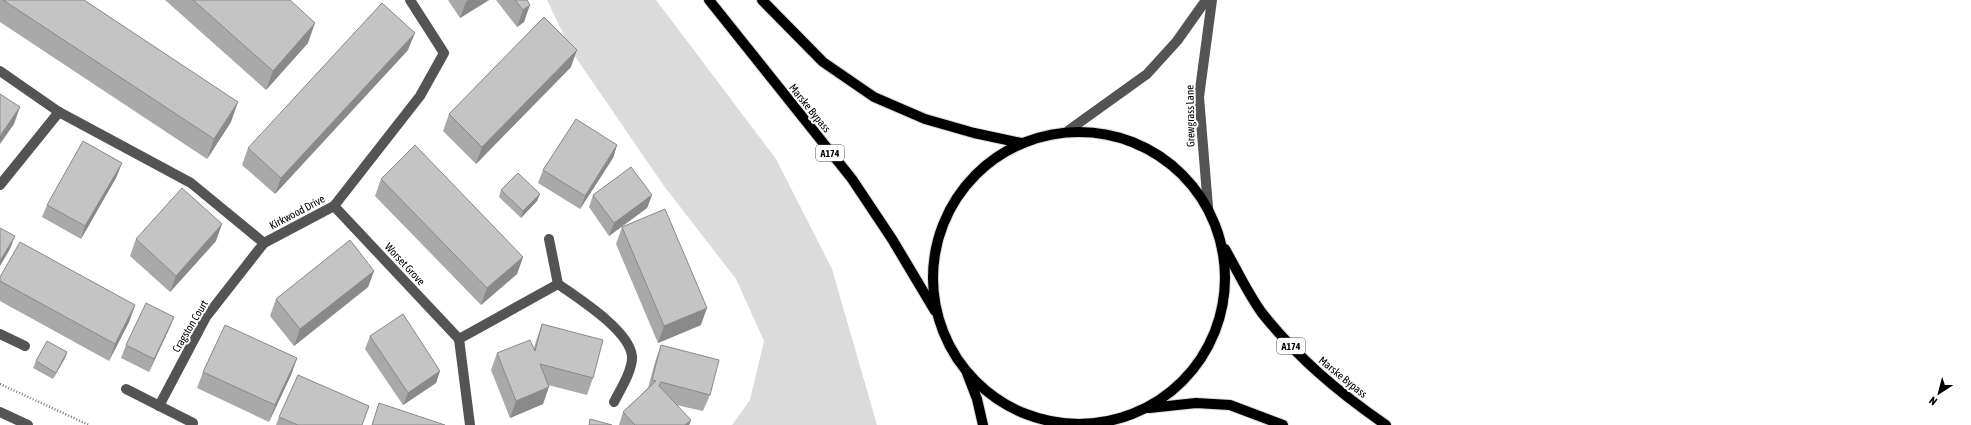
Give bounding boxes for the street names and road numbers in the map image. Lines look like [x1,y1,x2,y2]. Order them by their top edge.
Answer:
street label: Marske Bypass [787,81,833,135]
street label: Grewgrass Lane [1183,85,1197,147]
road number: A174 [816,145,844,161]
street label: Kirkwood Drive [267,192,327,232]
street label: Worset Grove [382,240,428,288]
street label: Cragston Court [170,298,210,354]
road number: A174 [1277,338,1305,354]
street label: Marske Bypass [1316,354,1370,400]

